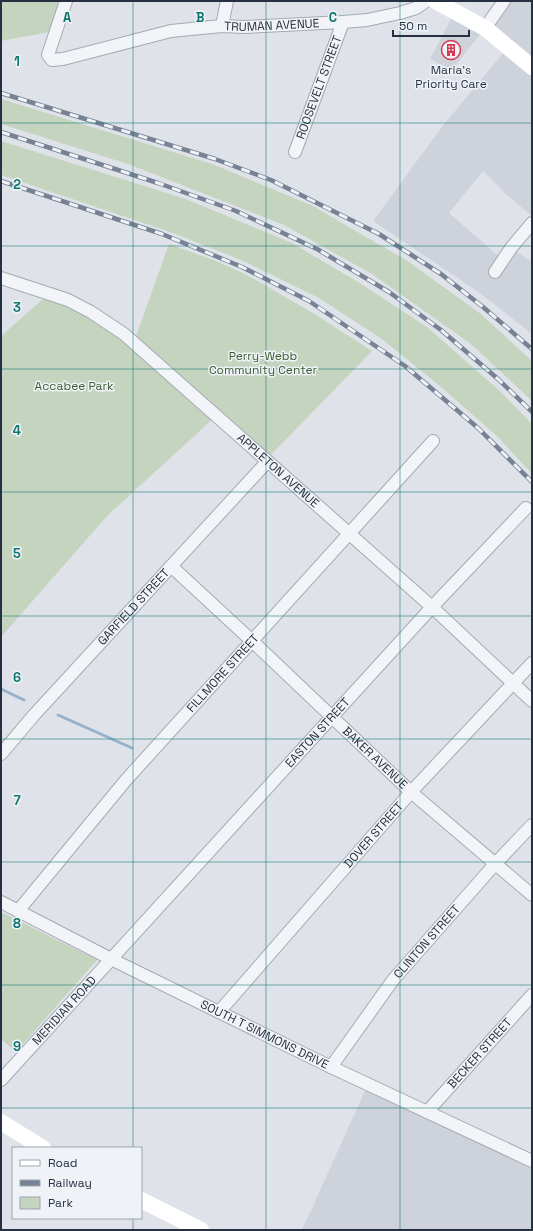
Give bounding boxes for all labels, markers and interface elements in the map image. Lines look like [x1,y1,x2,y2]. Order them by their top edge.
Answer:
text: A [63,9,72,26]
text: B [196,9,205,26]
text: C [329,9,337,26]
scale bar [393,12,469,38]
street label: TRUMAN AVENUE [224,15,320,35]
text: 50 m [399,18,427,34]
street label: ROOSEVELT STREET [292,33,345,141]
building icon: Maria's Priority Care [440,39,462,61]
text: 1 [14,53,20,70]
place label: Maria's Priority Care [415,62,487,92]
text: 2 [13,176,21,193]
text: 3 [13,299,21,316]
park label: Perry-Webb Community Center [209,348,318,378]
park label: Accabee Park [35,378,114,394]
text: 4 [13,422,21,439]
street label: APPLETON AVENUE [234,430,323,511]
text: 5 [13,545,21,562]
street label: GARFIELD STREET [94,565,173,649]
street label: FILLMORE STREET [183,630,263,716]
text: 6 [13,669,21,686]
street label: EASTON STREET [282,694,354,771]
street label: BAKER AVENUE [339,723,411,793]
text: 7 [13,792,21,809]
street label: DOVER STREET [340,798,407,871]
street label: CLINTON STREET [390,901,464,982]
text: 8 [13,915,21,932]
street label: MERIDIAN ROAD [29,972,100,1049]
street label: SOUTH T SIMMONS DRIVE [198,996,332,1073]
street label: BECKER STREET [444,1015,516,1092]
text: 9 [13,1038,21,1055]
legend [12,1147,142,1219]
text: Road [48,1155,77,1171]
text: Railway [48,1175,92,1191]
text: Park [48,1195,73,1211]

